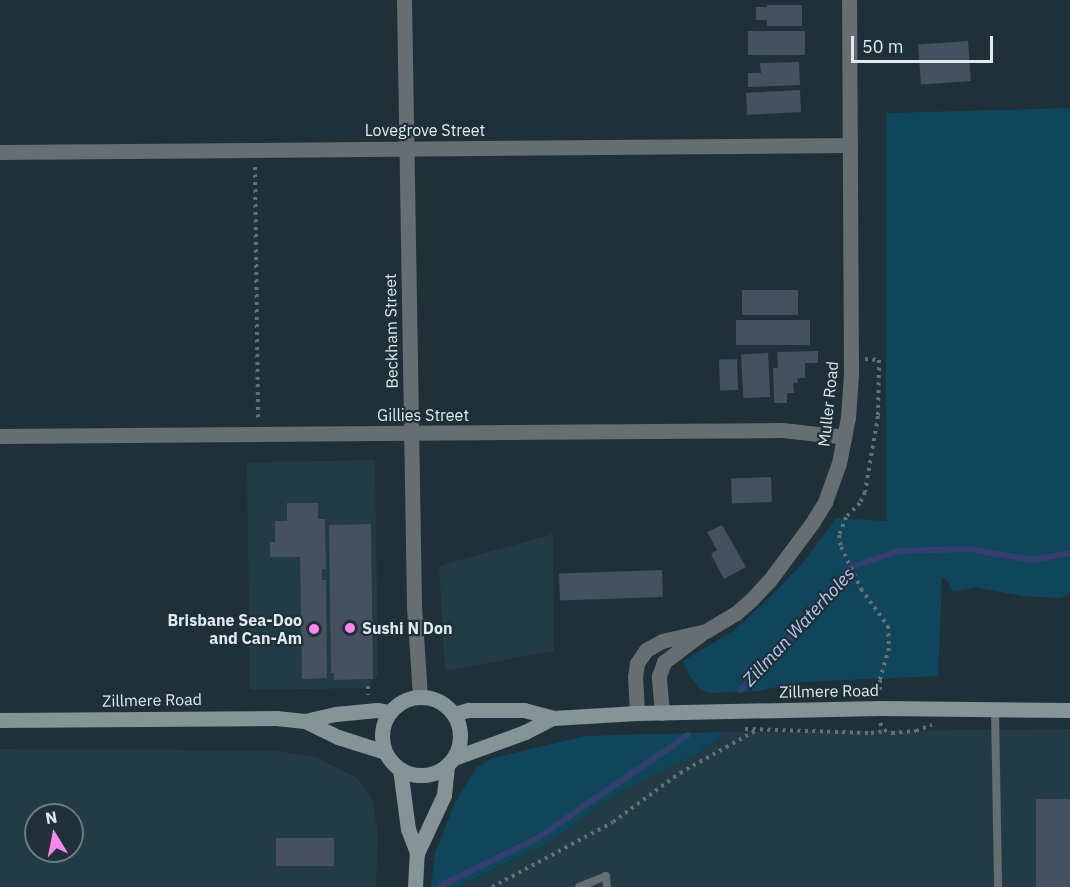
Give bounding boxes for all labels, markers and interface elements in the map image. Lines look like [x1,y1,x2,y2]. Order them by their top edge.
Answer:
scale bar [854,24,996,62]
text: 50 m [862,35,904,58]
street label: Lovegrove Street [365,120,485,140]
street label: Beckham Street [380,273,402,389]
street label: Muller Road [814,360,842,448]
street label: Gillies Street [377,405,469,425]
water label: Zillman Waterholes [739,563,859,691]
place label: Brisbane Sea-Doo and Can-Am [167,610,302,648]
place label: Sushi N Don [362,618,453,638]
marker: Sushi N Don [343,621,357,635]
marker: Brisbane Sea-Doo and Can-Am [307,622,321,636]
street label: Zillmere Road [779,681,879,701]
street label: Zillmere Road [102,690,202,710]
north arrow [24,803,84,863]
text: N [44,806,59,828]

